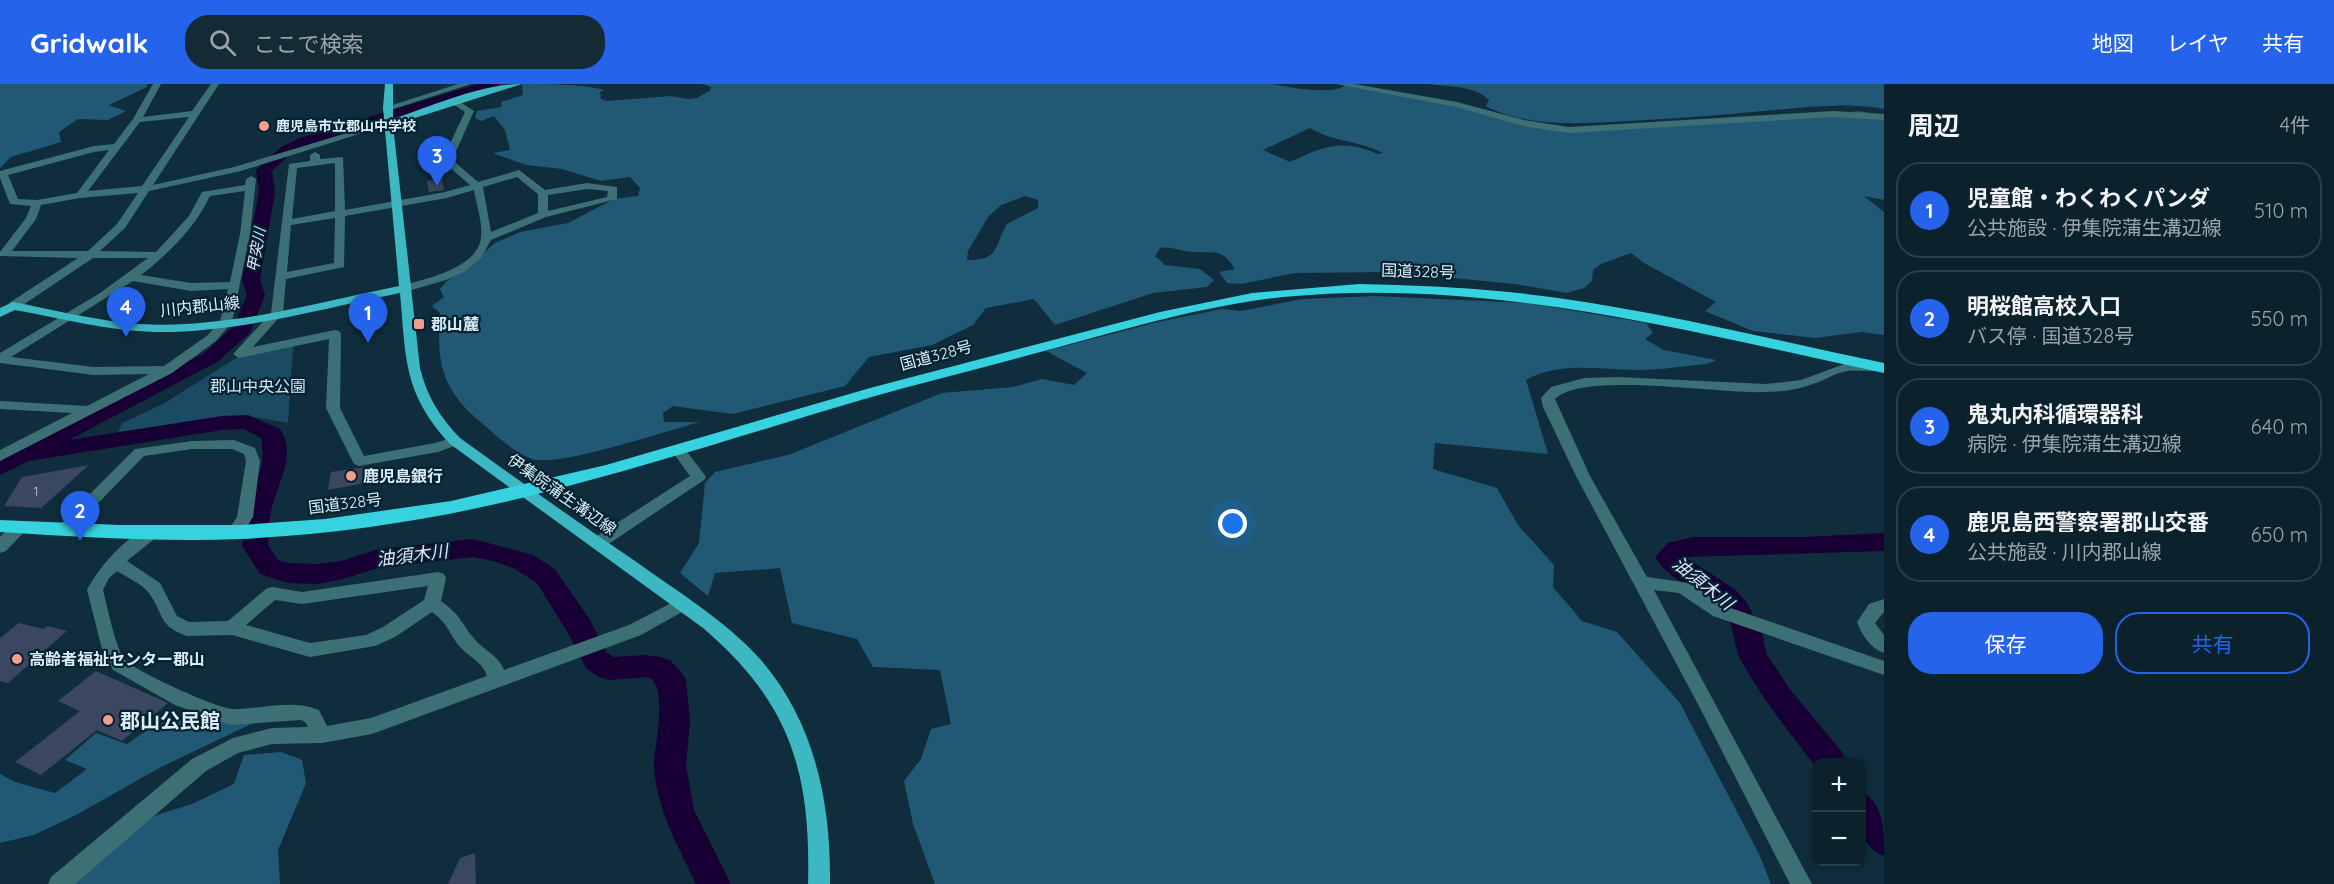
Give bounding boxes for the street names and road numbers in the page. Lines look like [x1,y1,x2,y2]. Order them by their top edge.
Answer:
street label: 国道328号 [1381,260,1455,282]
street label: 川内郡山線 [159,292,241,320]
street label: 国道328号 [898,336,974,374]
street label: 伊集院蒲生溝辺線 [504,449,620,539]
street label: 国道328号 [307,489,383,517]

